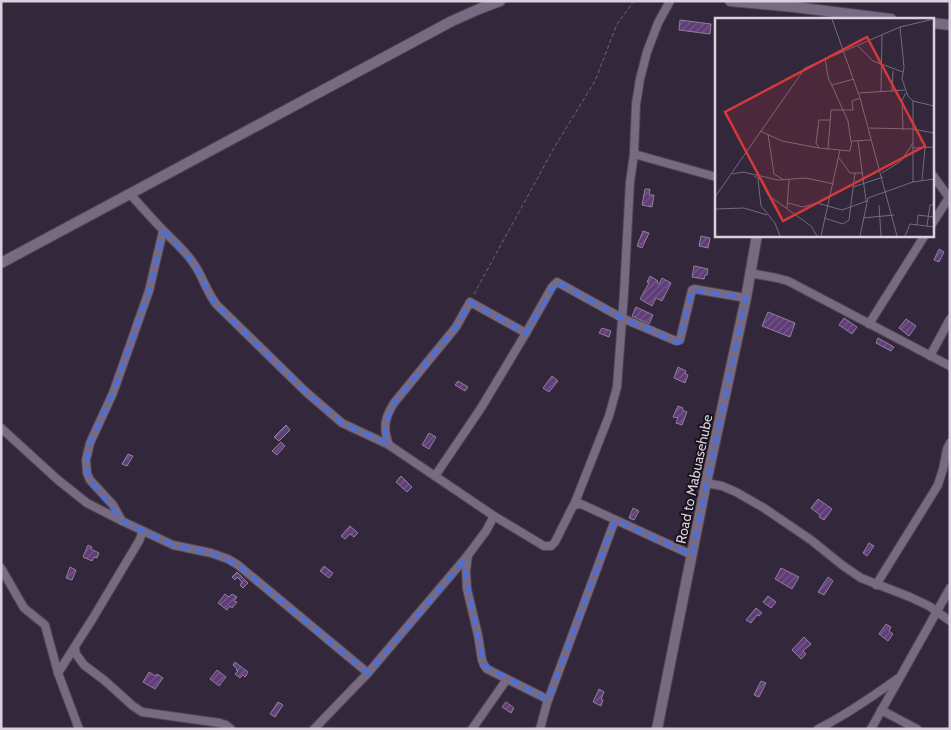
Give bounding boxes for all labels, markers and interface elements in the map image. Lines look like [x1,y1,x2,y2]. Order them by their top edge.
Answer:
inset map [715,18,934,236]
street label: Road to Mabuasehube [672,413,716,545]

